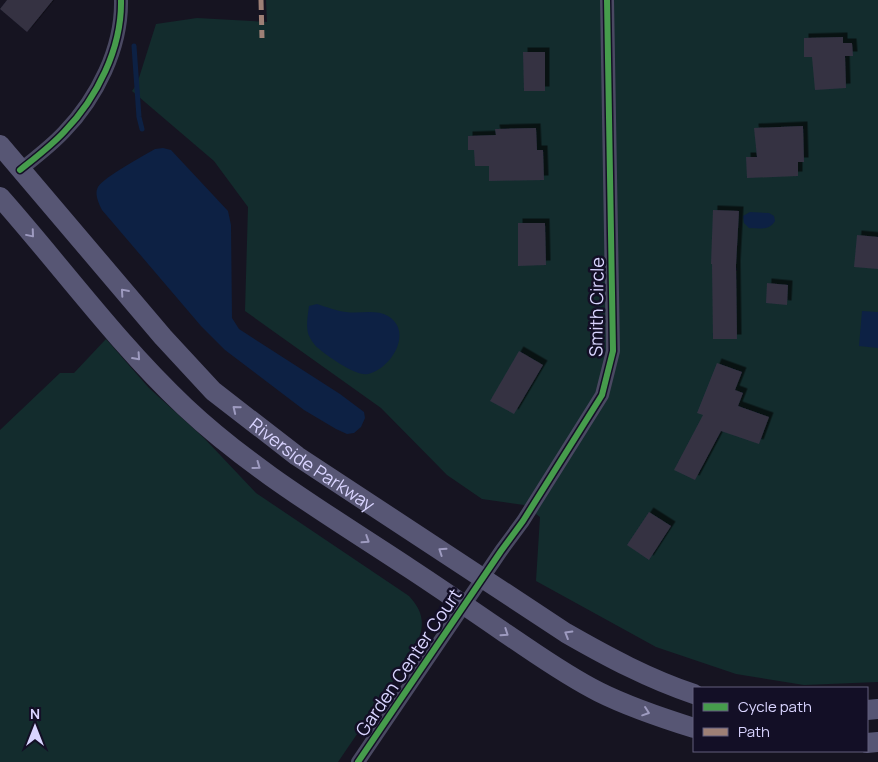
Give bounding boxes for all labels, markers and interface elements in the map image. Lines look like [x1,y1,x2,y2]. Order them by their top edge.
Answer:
one-way arrow [26,228,34,237]
street label: Smith Circle [583,257,609,357]
one-way arrow [121,288,130,297]
one-way arrow [131,352,140,361]
one-way arrow [232,406,241,415]
street label: Riverside Parkway [245,412,380,516]
one-way arrow [251,461,260,469]
one-way arrow [361,534,370,543]
one-way arrow [438,548,447,557]
street label: Garden Center Court [350,583,466,741]
one-way arrow [499,627,509,636]
one-way arrow [565,631,574,640]
legend [693,687,868,752]
text: Cycle path [738,696,812,717]
north arrow [10,702,60,752]
text: N [30,704,40,723]
one-way arrow [641,706,650,716]
text: Path [738,721,770,742]

